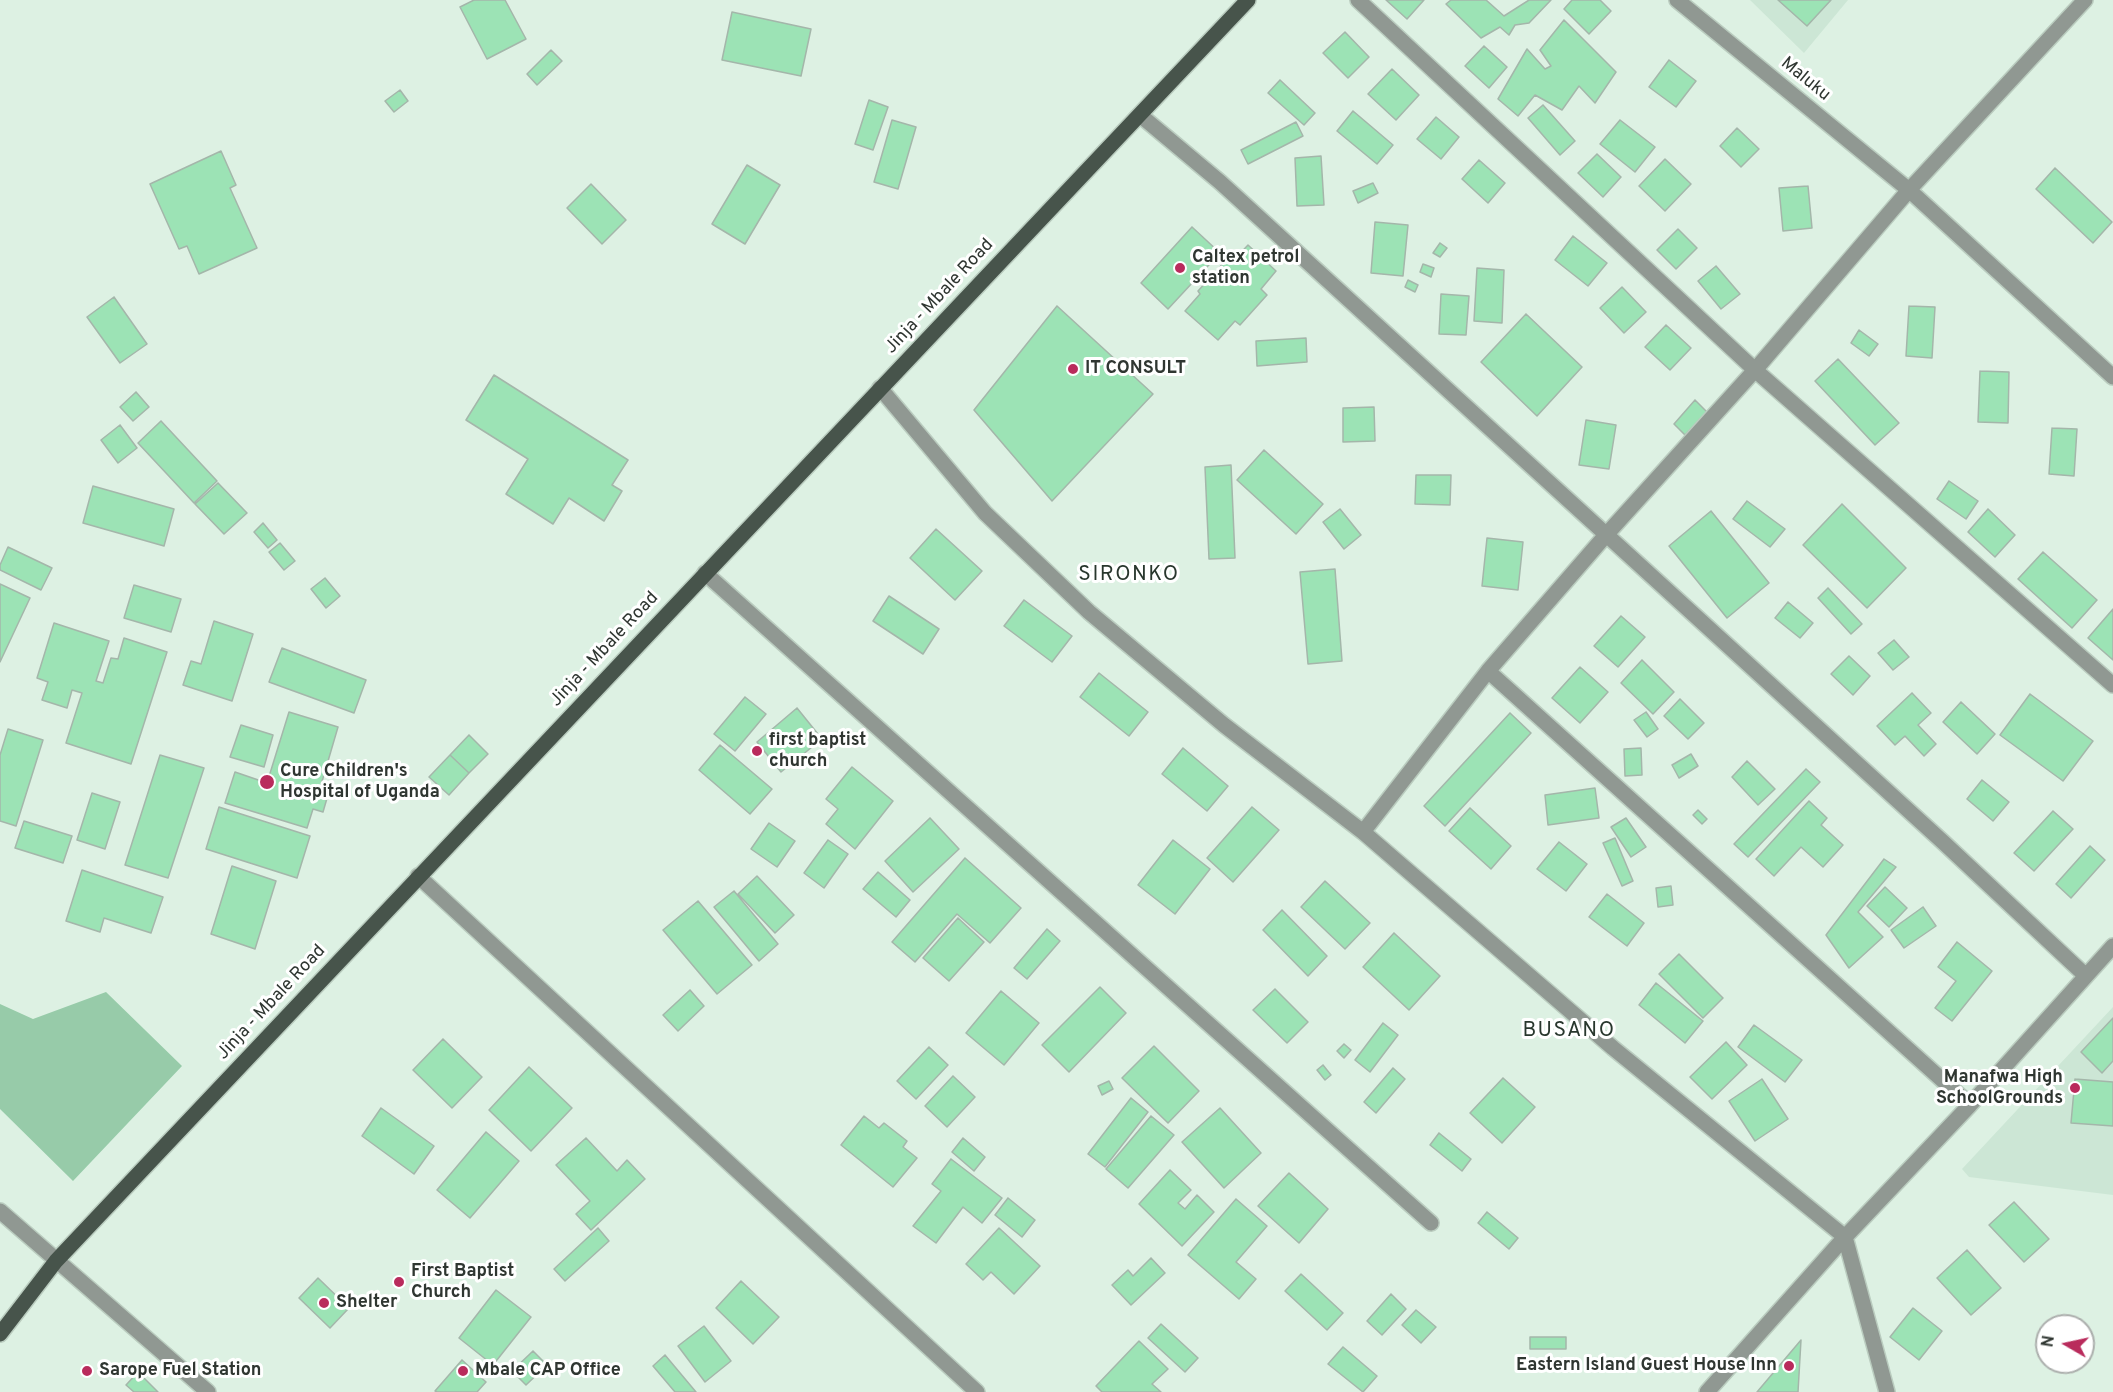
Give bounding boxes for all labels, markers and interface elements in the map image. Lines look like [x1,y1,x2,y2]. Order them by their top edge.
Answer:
street label: Maluku [1776,53,1834,107]
street label: Jinja - Mbale Road [881,235,999,359]
place label: Caltex petrol station [1192,247,1299,290]
marker: Caltex petrol station [1173,261,1187,275]
place label: IT CONSULT [1085,358,1186,380]
marker: IT CONSULT [1066,362,1080,376]
district label: SIRONKO [1078,563,1180,589]
street label: Jinja - Mbale Road [546,588,664,712]
place label: first baptist church [769,730,866,772]
marker: first baptist church [750,744,764,758]
place label: Cure Children's Hospital of Uganda [280,761,440,804]
marker: Cure Children's Hospital of Uganda [258,773,276,791]
street label: Jinja - Mbale Road [213,941,331,1065]
district label: BUSANO [1523,1019,1615,1045]
place label: Manafwa High SchoolGrounds [1936,1067,2063,1110]
marker: Manafwa High SchoolGrounds [2068,1081,2082,1095]
place label: First Baptist Church [411,1261,514,1304]
marker: First Baptist Church [392,1275,406,1289]
place label: Shelter [336,1292,398,1314]
marker: Shelter [317,1296,331,1310]
north arrow [2035,1314,2095,1374]
text: N [2038,1334,2060,1349]
place label: Eastern Island Guest House Inn [1516,1355,1777,1377]
marker: Eastern Island Guest House Inn [1782,1359,1796,1373]
place label: Sarope Fuel Station [99,1360,261,1382]
place label: Mbale CAP Office [475,1360,621,1382]
marker: Sarope Fuel Station [80,1364,94,1378]
marker: Mbale CAP Office [456,1364,470,1378]

